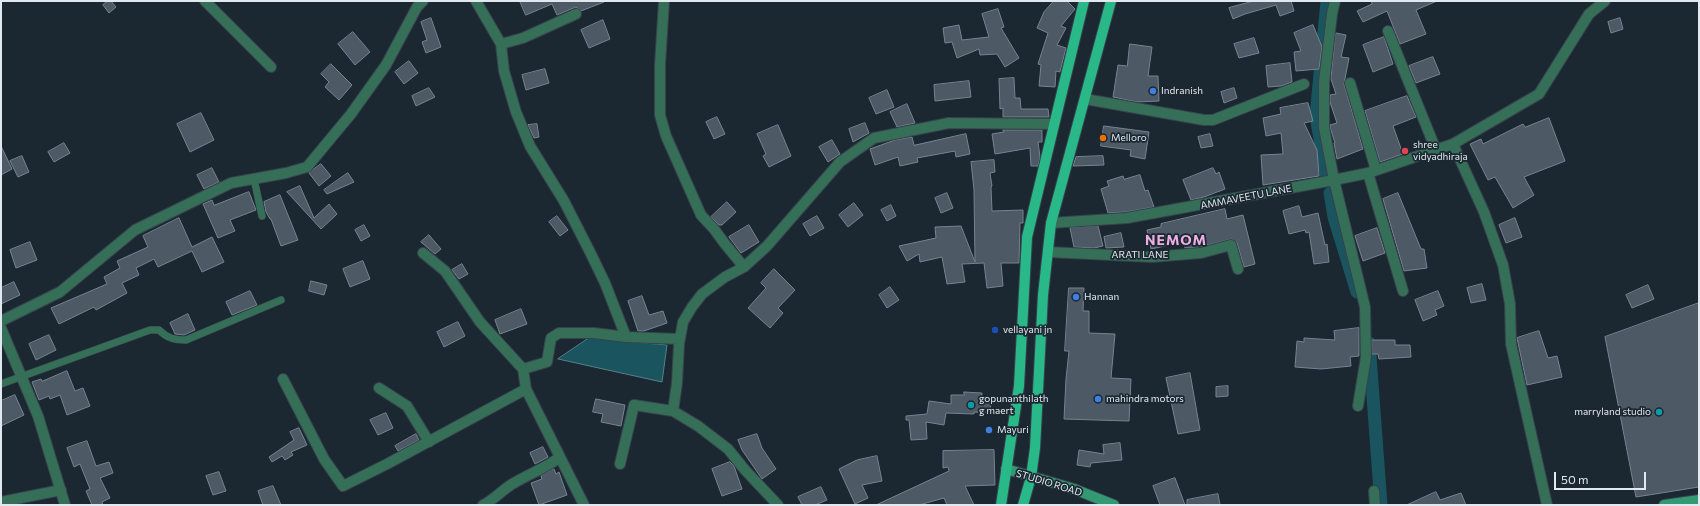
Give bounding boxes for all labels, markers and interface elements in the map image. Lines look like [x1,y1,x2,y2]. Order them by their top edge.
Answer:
place label: Indranish [1161,85,1203,97]
marker: Indranish [1148,86,1158,96]
place label: Melloro [1111,132,1147,144]
marker: Melloro [1098,133,1108,143]
place label: shree vidyadhiraja [1413,139,1468,162]
marker: shree vidyadhiraja [1400,146,1410,156]
street label: AMMAVEETU LANE [1199,182,1293,212]
district label: NEMOM [1145,232,1207,248]
street label: ARATI LANE [1112,249,1168,261]
place label: Hannan [1084,291,1119,303]
marker: Hannan [1071,292,1081,302]
place label: vellayani jn [1003,324,1052,336]
marker: vellayani jn [990,325,1000,335]
place label: gopunanthilath g maert [979,393,1048,416]
place label: mahindra motors [1106,393,1184,405]
marker: mahindra motors [1093,394,1103,404]
marker: gopunanthilath g maert [966,400,976,410]
place label: marryland studio [1574,406,1651,418]
marker: marryland studio [1654,407,1664,417]
place label: Mayuri [997,424,1029,436]
marker: Mayuri [984,425,994,435]
scale bar [1556,464,1648,490]
street label: STUDIO ROAD [1015,467,1083,499]
text: 50 m [1561,472,1589,486]

